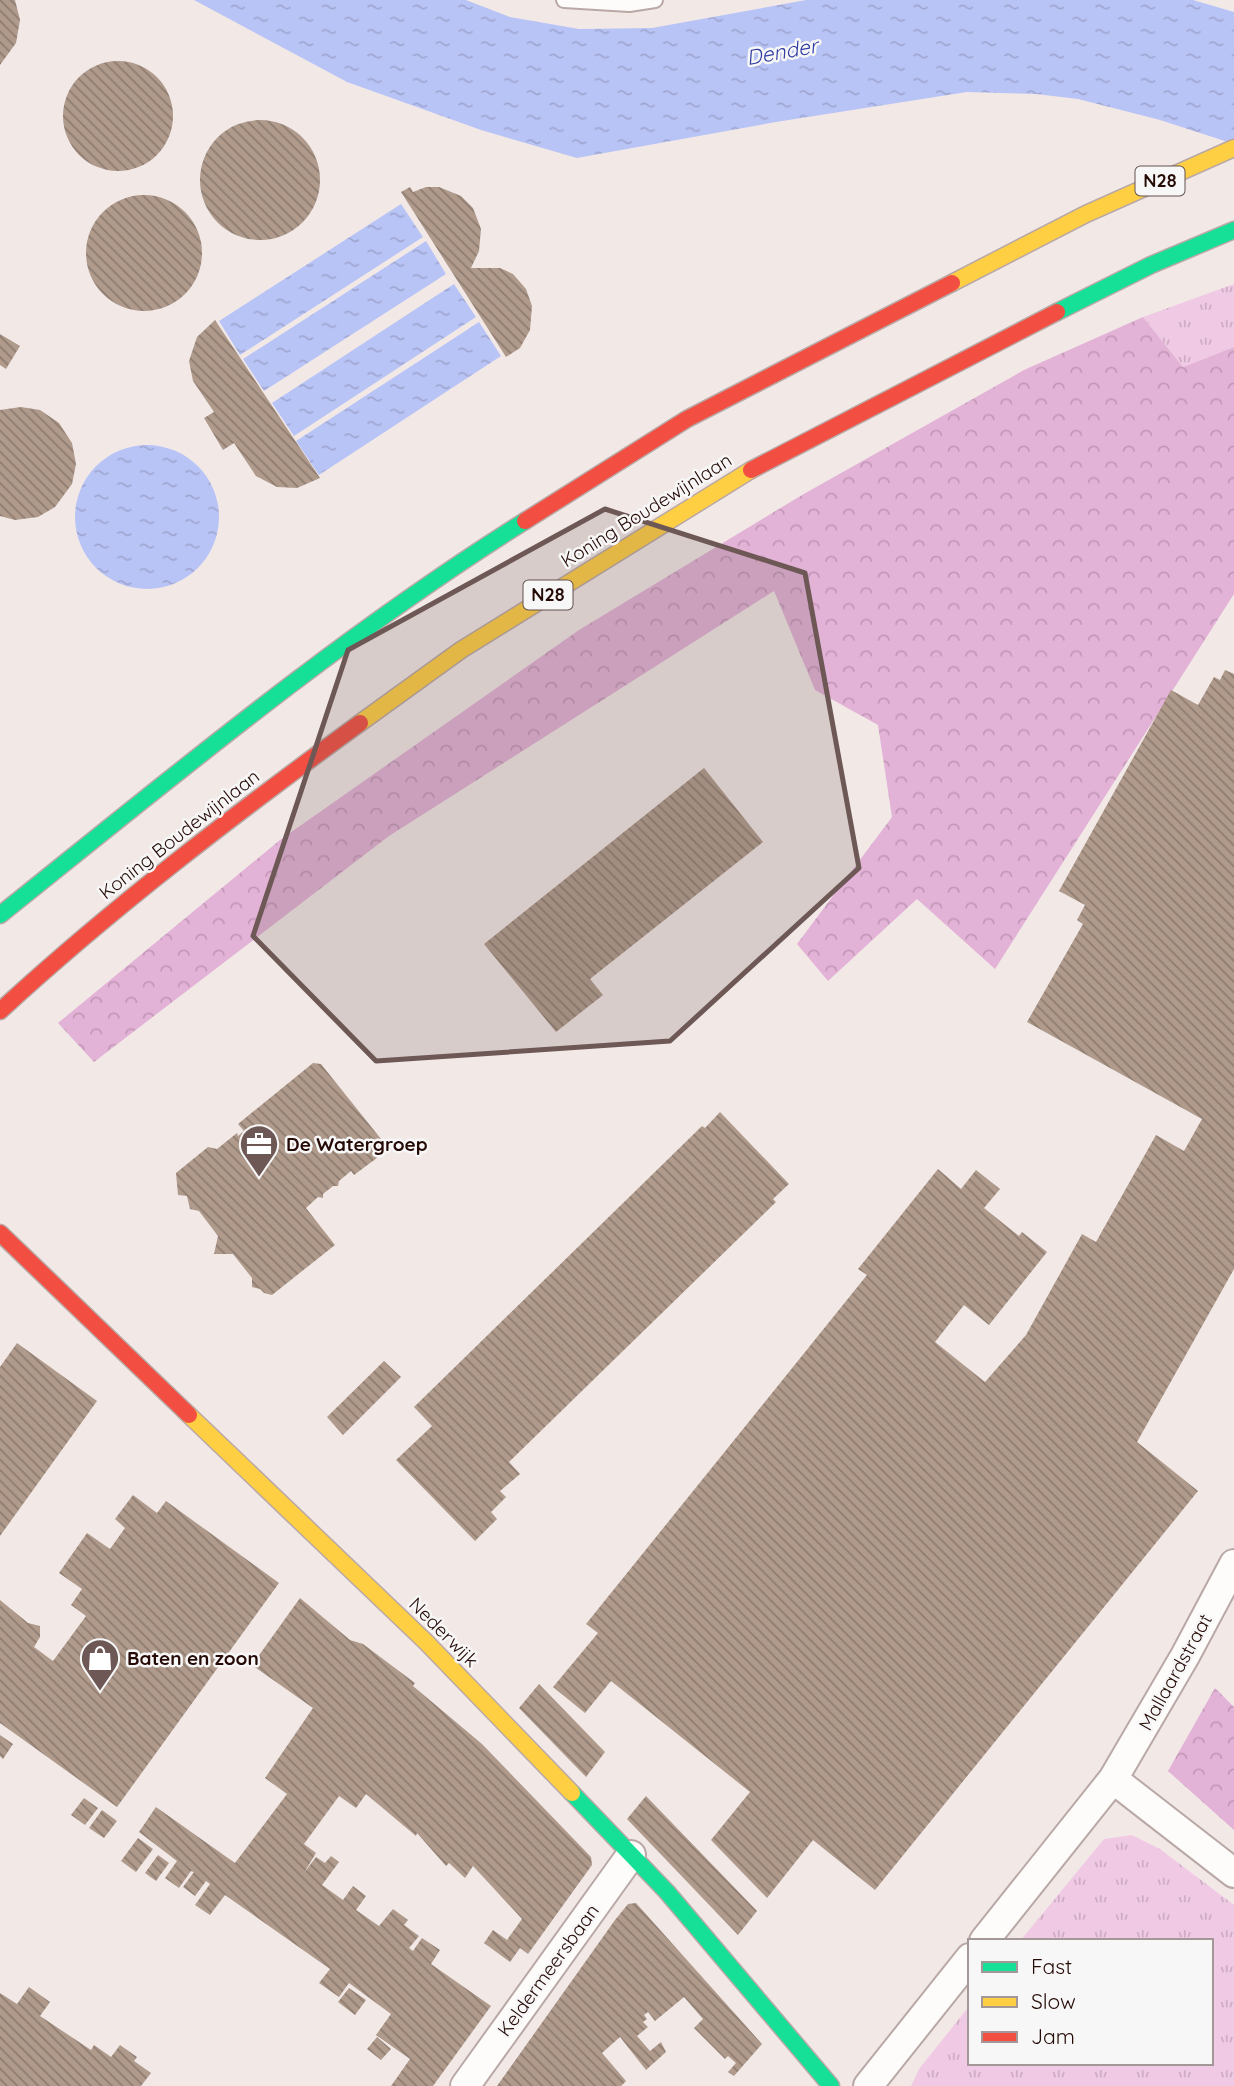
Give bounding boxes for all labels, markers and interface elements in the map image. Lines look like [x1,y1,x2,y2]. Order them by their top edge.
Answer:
water label: Dender [744,31,822,70]
road number: N28 [1136,166,1184,196]
street label: Koning Boudewijnlaan [556,448,736,572]
road number: N28 [524,580,572,610]
street label: Koning Boudewijnlaan [94,764,264,904]
office icon: De Watergroep [238,1123,280,1178]
place label: De Watergroep [286,1132,428,1156]
street label: Nederwijk [404,1592,484,1672]
street label: Mallaardstraat [1133,1609,1217,1735]
shop icon: Baten en zoon [79,1637,121,1692]
place label: Baten en zoon [127,1646,259,1670]
street label: Keldermeersbaan [492,1899,604,2041]
legend [968,1939,1213,2065]
text: Fast [1031,1953,1072,1979]
text: Slow [1031,1988,1076,2014]
text: Jam [1031,2023,1075,2049]

